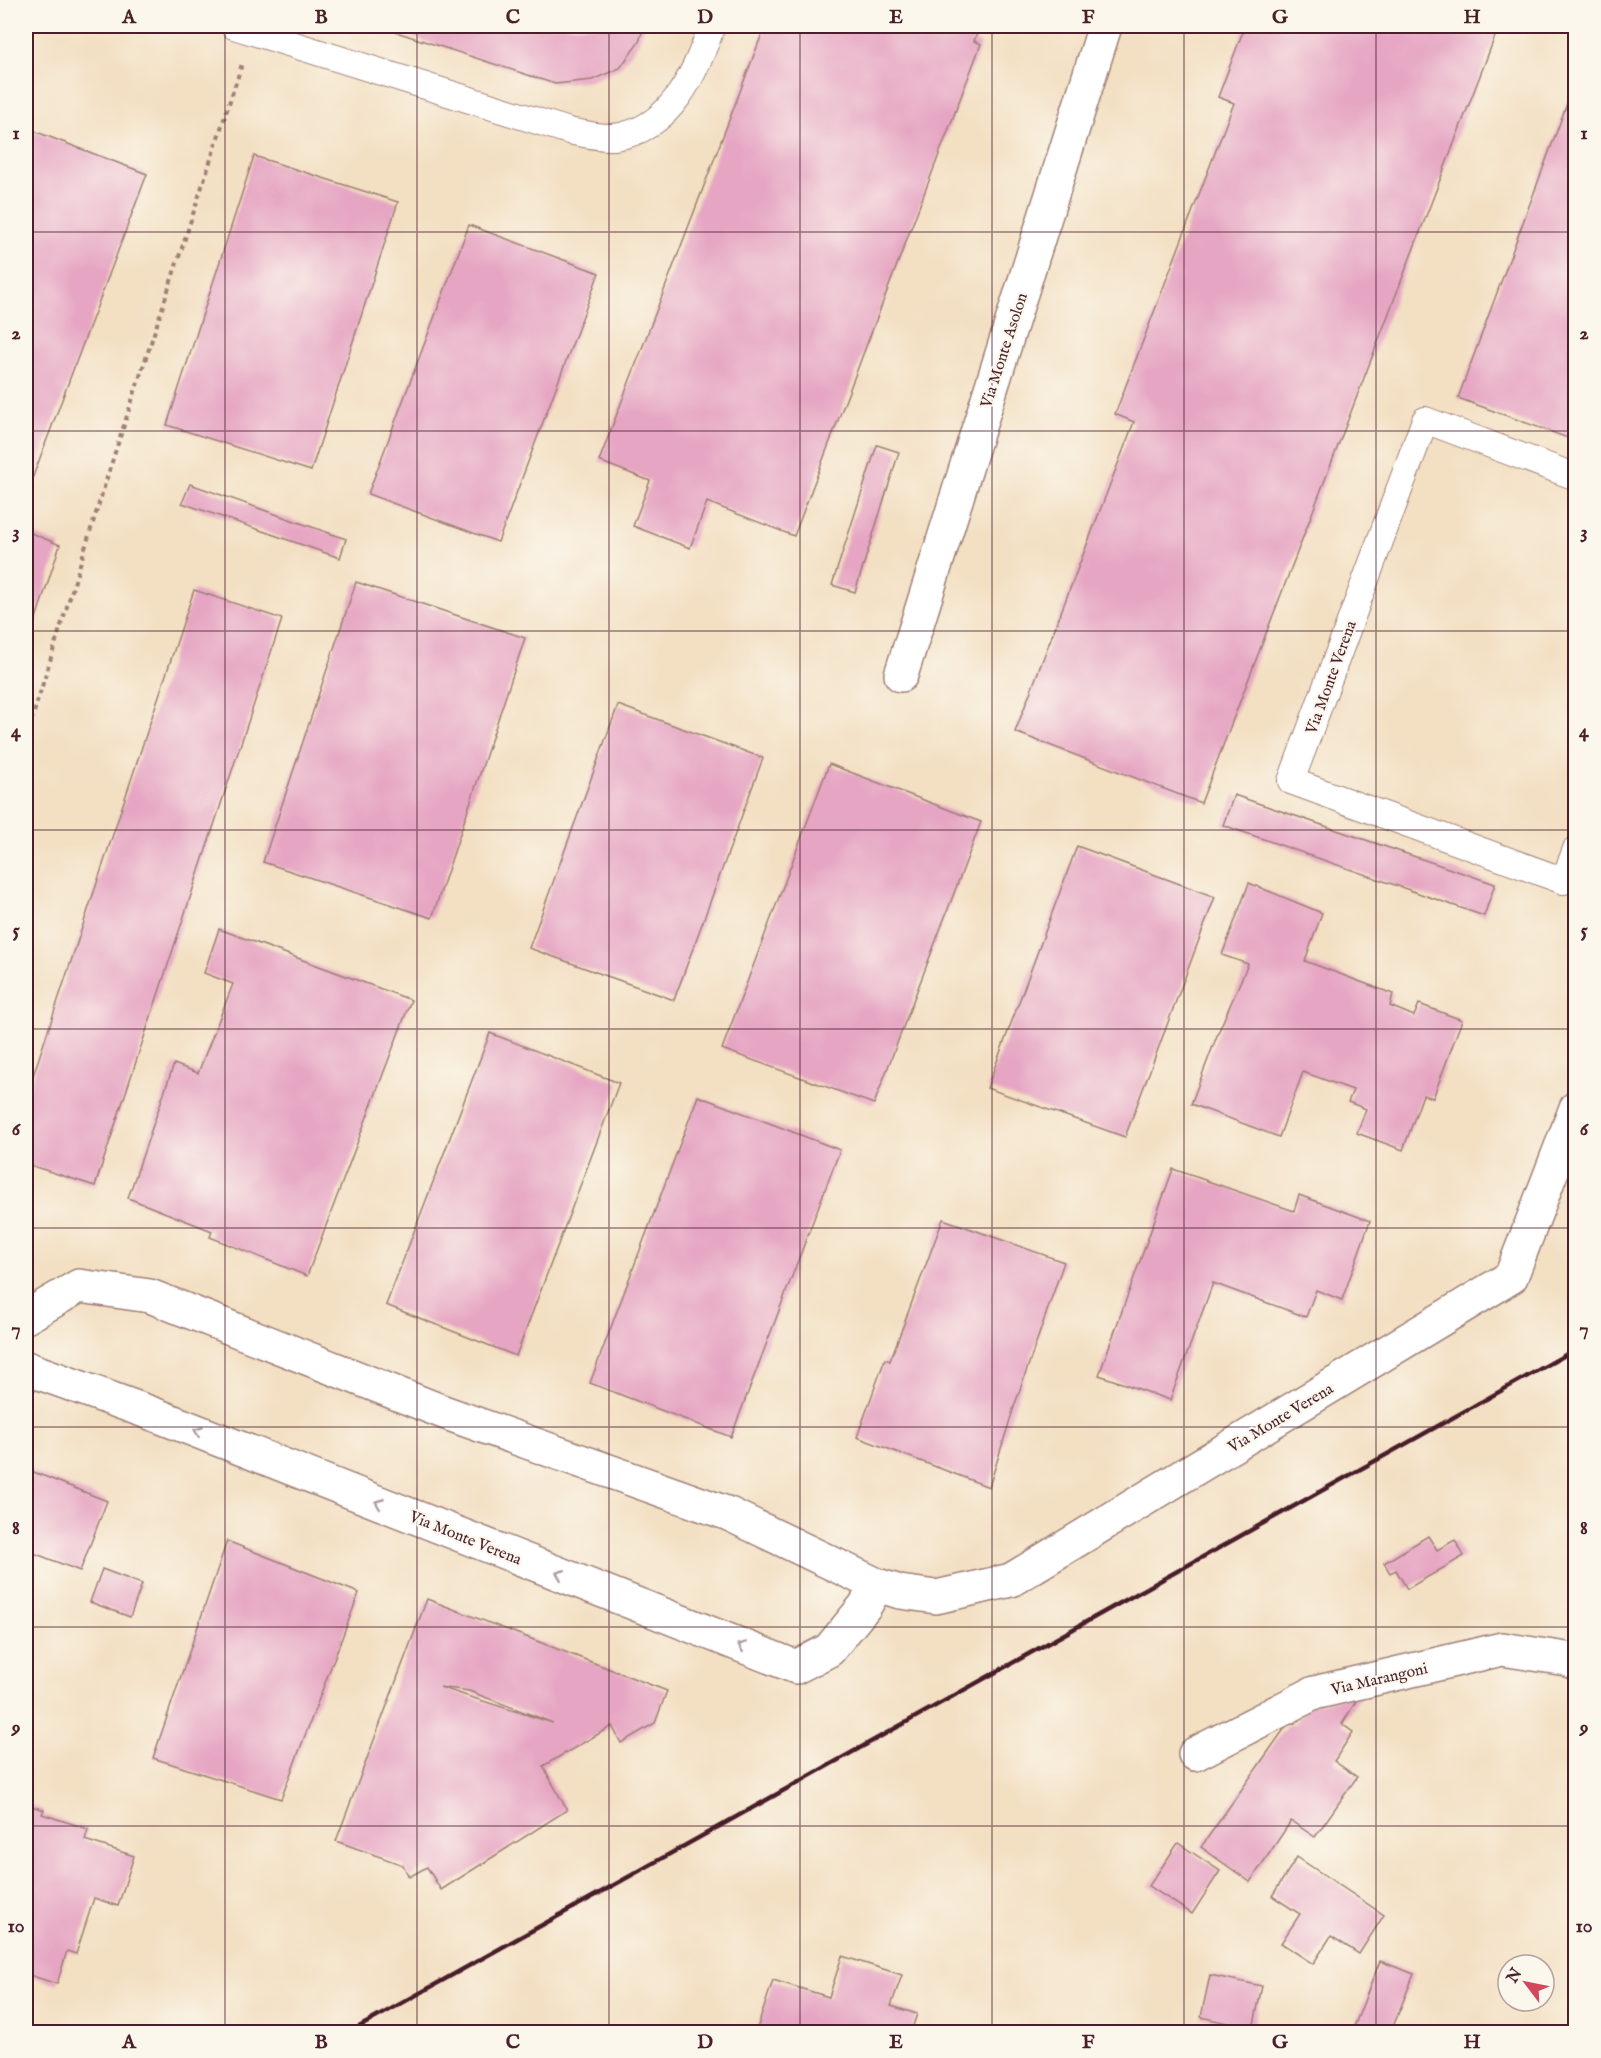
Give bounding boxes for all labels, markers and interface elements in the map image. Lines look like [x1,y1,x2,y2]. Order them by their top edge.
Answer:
text: A [121,5,137,30]
text: B [314,5,328,30]
text: C [506,5,520,30]
text: D [697,5,713,30]
text: E [889,5,903,30]
text: F [1082,5,1095,30]
text: G [1272,5,1289,30]
text: H [1463,5,1481,30]
text: 1 [12,121,20,146]
text: 1 [1580,121,1588,146]
street label: Via Monte Asolon [977,290,1033,412]
text: 2 [11,321,21,346]
text: 2 [1579,321,1589,346]
text: 3 [12,520,20,545]
text: 3 [1580,520,1588,545]
street label: Via Monte Verena [1302,618,1362,738]
text: 4 [11,719,22,744]
text: 4 [1579,719,1590,744]
text: 5 [12,918,20,943]
text: 5 [1580,918,1588,943]
text: 6 [12,1117,22,1142]
text: 6 [1580,1117,1590,1142]
text: 7 [11,1317,21,1342]
text: 7 [1579,1317,1589,1342]
street label: Via Monte Verena [1224,1379,1337,1458]
one-way arrow [193,1426,204,1438]
one-way arrow [374,1498,385,1510]
street label: Via Monte Verena [405,1507,524,1570]
text: 8 [12,1516,20,1541]
text: 8 [1580,1516,1588,1541]
one-way arrow [556,1569,567,1581]
one-way arrow [737,1641,748,1653]
street label: Via Marangoni [1328,1659,1430,1701]
text: 9 [11,1715,21,1740]
text: 9 [1579,1715,1589,1740]
text: 10 [7,1914,25,1939]
text: 10 [1575,1914,1593,1939]
north arrow [1496,1953,1556,2013]
text: N [1502,1965,1527,1988]
text: A [121,2030,137,2055]
text: B [314,2030,328,2055]
text: C [506,2030,520,2055]
text: D [697,2030,713,2055]
text: E [889,2030,903,2055]
text: F [1082,2030,1095,2055]
text: G [1272,2030,1289,2055]
text: H [1463,2030,1481,2055]

